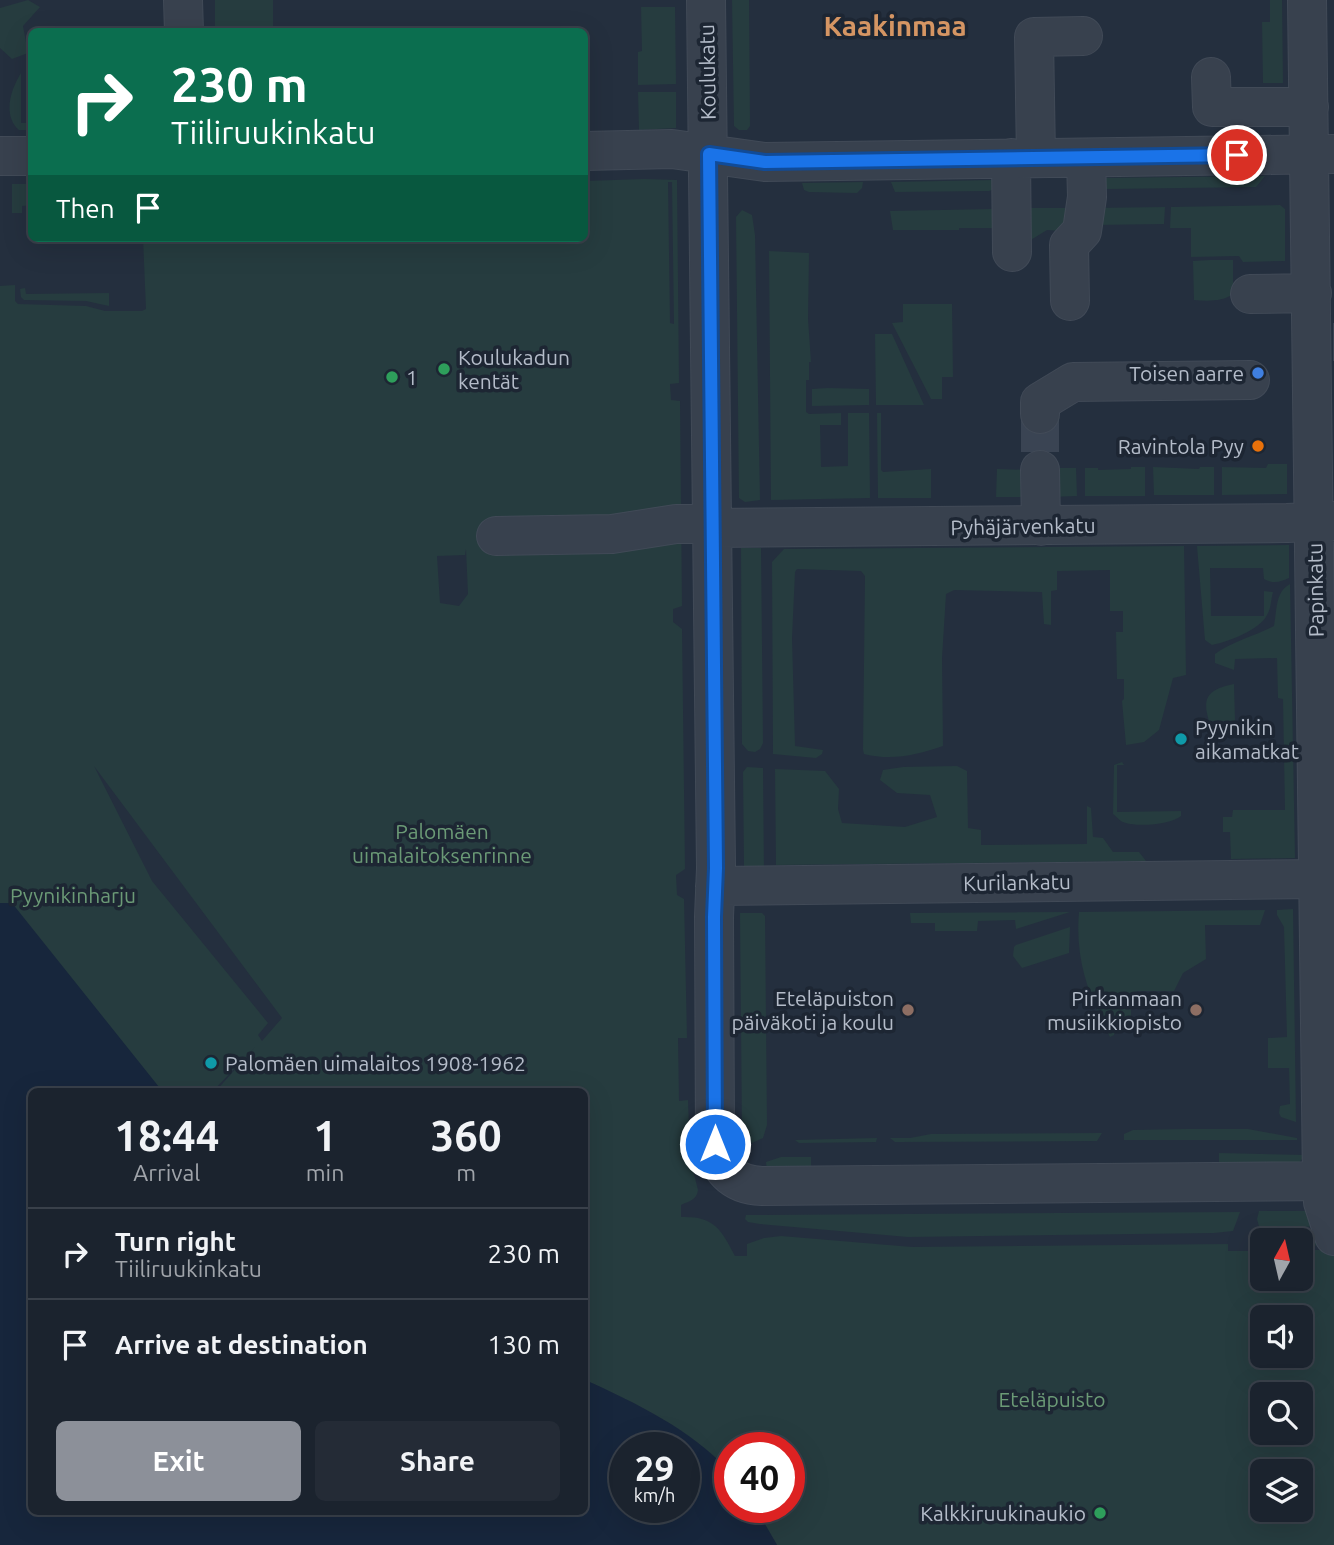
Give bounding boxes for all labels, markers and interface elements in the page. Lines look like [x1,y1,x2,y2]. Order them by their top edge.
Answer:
district label: Kaakinmaa [823,10,967,41]
street label: Koulukatu [694,24,720,120]
icon: right [56,56,147,147]
text: 230 m [171,56,308,111]
text: Tiiliruukinkatu [171,114,376,150]
pin [1207,125,1267,185]
icon: arrive [1218,136,1256,174]
icon: arrive [129,189,167,227]
text: Then [56,194,115,223]
place label: Koulukadun kentät [458,345,570,393]
marker: Koulukadun kentät [436,361,452,377]
place label: Toisen aarre [1129,361,1244,385]
place label: 1 [406,365,418,389]
marker: Toisen aarre [1250,365,1266,381]
marker: 1 [384,369,400,385]
place label: Ravintola Pyy [1118,434,1244,458]
marker: Ravintola Pyy [1250,438,1266,454]
street label: Pyhäjärvenkatu [950,513,1096,539]
street label: Papinkatu [1302,543,1328,637]
place label: Pyynikin aikamatkat [1195,715,1299,763]
marker: Pyynikin aikamatkat [1173,731,1189,747]
park label: Palomäen uimalaitoksenrinne [352,819,532,867]
street label: Kurilankatu [963,869,1071,895]
park label: Pyynikinharju [10,883,136,907]
place label: Eteläpuiston päiväkoti ja koulu [732,986,894,1034]
place label: Pirkanmaan musiikkiopisto [1047,986,1182,1034]
marker: Eteläpuiston päiväkoti ja koulu [900,1002,916,1018]
marker: Pirkanmaan musiikkiopisto [1188,1002,1204,1018]
place label: Palomäen uimalaitos 1908-1962 [225,1051,526,1075]
marker: Palomäen uimalaitos 1908-1962 [203,1055,219,1071]
position arrow [678,1107,752,1181]
text: 18:44 [114,1112,219,1159]
text: 1 [313,1112,337,1159]
text: 360 [431,1112,502,1159]
text: Arrival [133,1160,200,1185]
text: min [306,1160,344,1185]
text: m [456,1160,476,1185]
text: Turn right [115,1227,236,1256]
north arrow [1250,1228,1312,1292]
map controls [1250,1228,1313,1522]
icon: right [56,1235,94,1273]
text: 230 m [488,1239,560,1268]
text: Tiiliruukinkatu [115,1256,262,1281]
button: sound [1250,1305,1313,1368]
icon: arrive [56,1326,94,1364]
text: Arrive at destination [115,1330,368,1359]
text: 130 m [488,1330,560,1359]
button: search [1250,1382,1313,1445]
park label: Eteläpuisto [999,1387,1105,1411]
button: Exit [56,1421,301,1501]
button: Share [315,1421,560,1501]
speed limit sign: 40 [714,1432,805,1523]
text: 29 [635,1448,674,1488]
button: layers [1250,1459,1313,1522]
text: km/h [634,1485,675,1505]
place label: Kalkkiruukinaukio [920,1501,1086,1525]
marker: Kalkkiruukinaukio [1092,1505,1108,1521]

